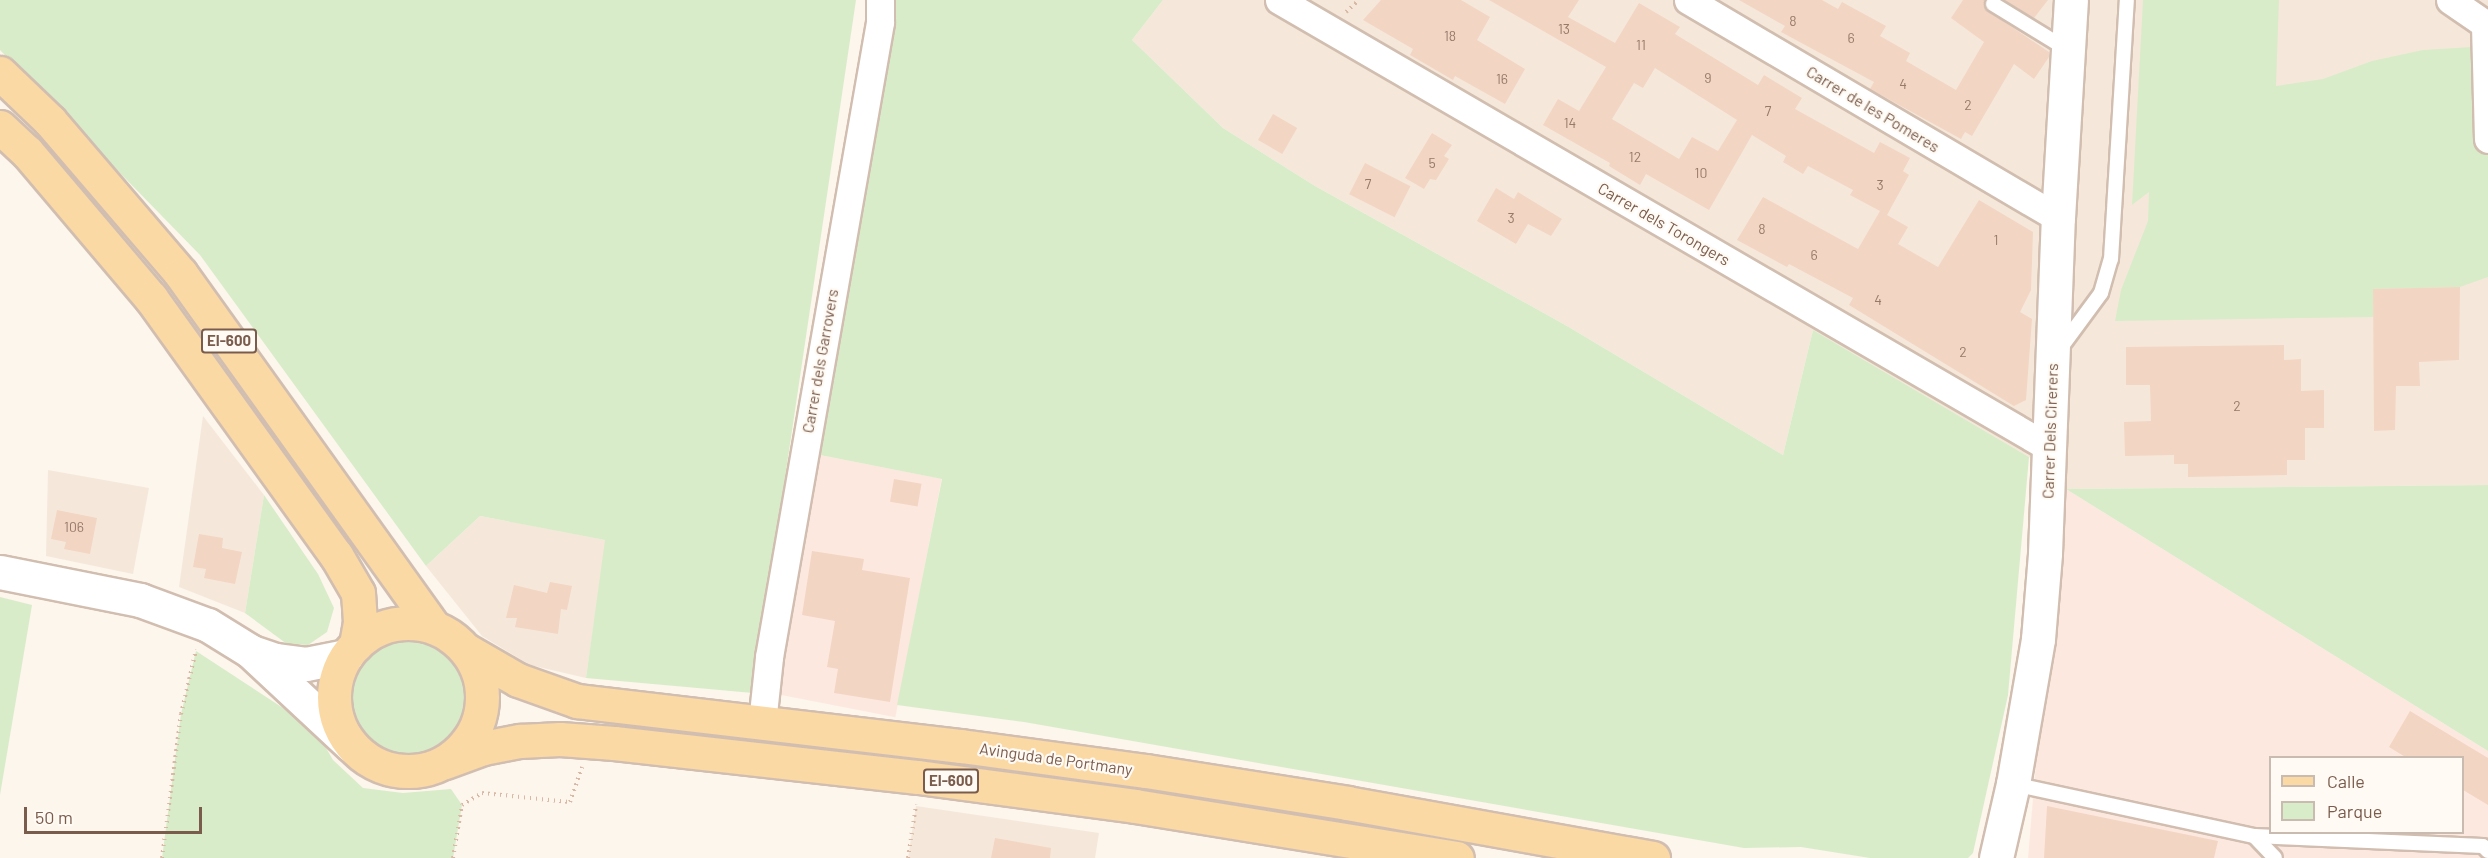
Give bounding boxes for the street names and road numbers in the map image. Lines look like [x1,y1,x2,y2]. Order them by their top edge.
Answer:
street label: Carrer de les Pomeres [1803,62,1943,156]
street label: Carrer dels Torongers [1595,178,1733,270]
street label: Carrer dels Garrovers [798,287,842,435]
road number: EI-600 [200,329,258,353]
street label: Carrer Dels Cirerers [2038,363,2062,499]
street label: Avinguda de Portmany [978,739,1134,779]
road number: EI-600 [922,769,980,793]

